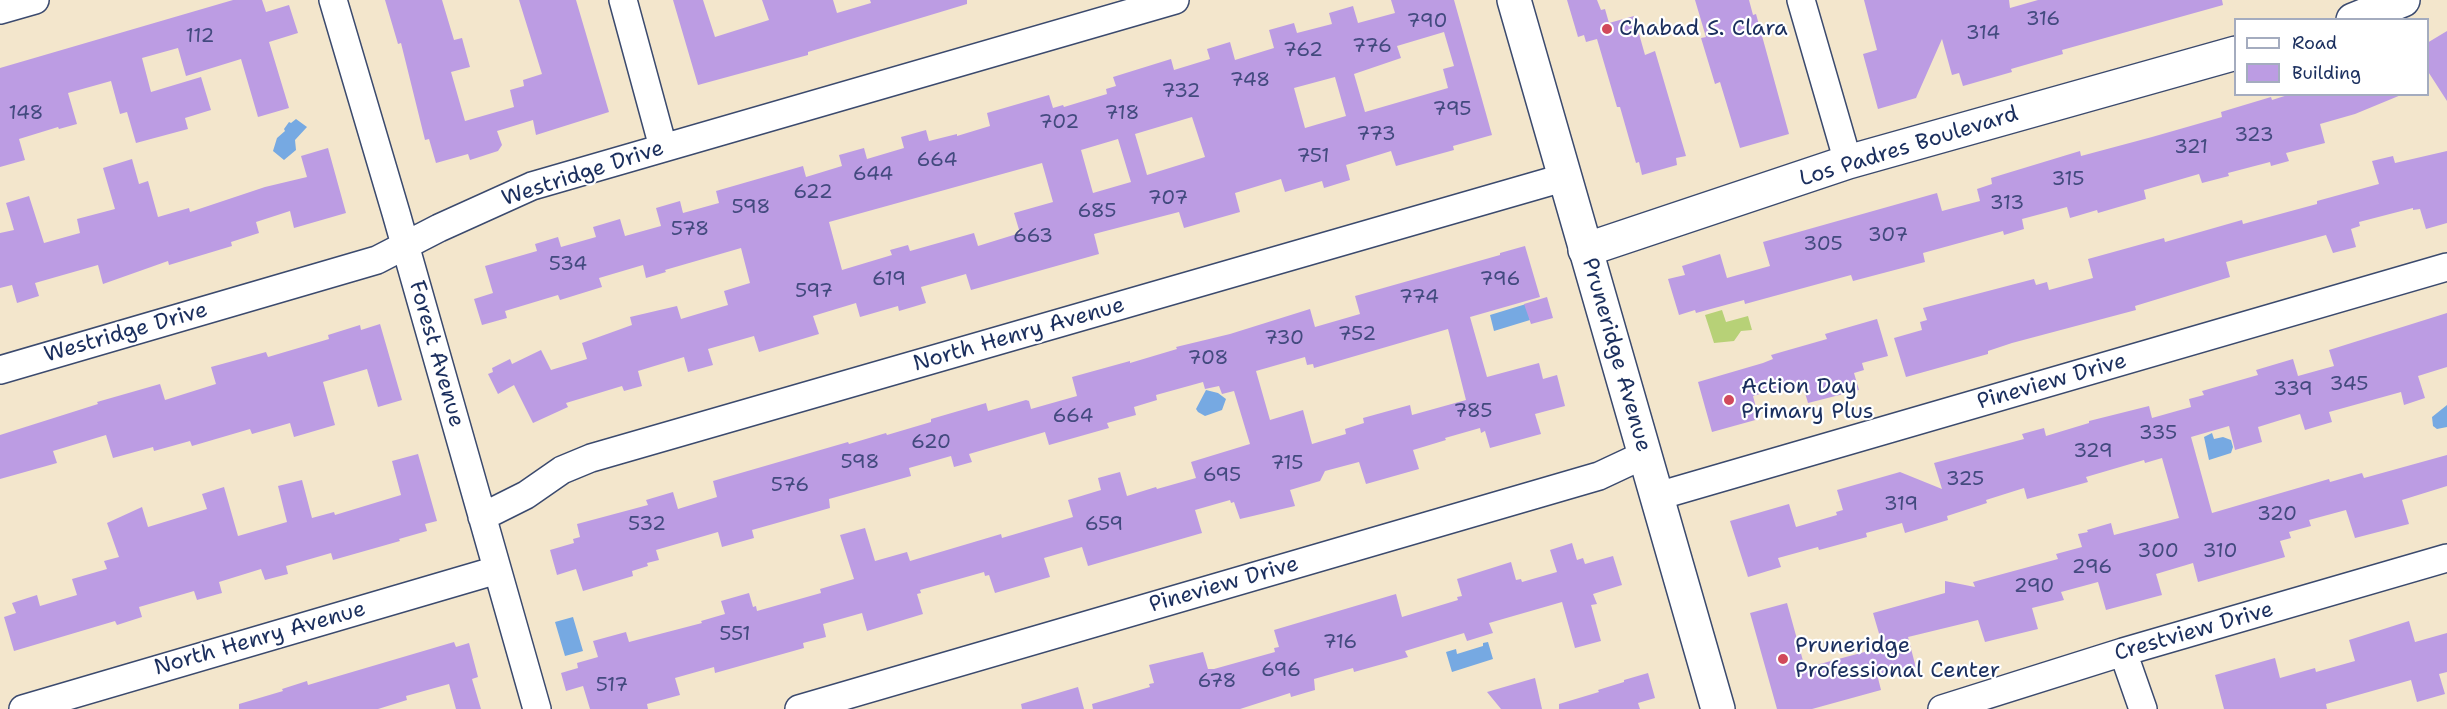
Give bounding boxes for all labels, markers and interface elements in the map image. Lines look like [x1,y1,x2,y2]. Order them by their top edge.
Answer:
house number: 316 [2026,8,2060,32]
house number: 790 [1407,10,1447,34]
place label: Chabad S. Clara [1619,16,1788,42]
legend [2234,18,2429,96]
marker: Chabad S. Clara [1600,22,1614,36]
house number: 314 [1966,22,2000,46]
house number: 112 [186,25,214,49]
text: Road [2292,31,2337,55]
house number: 776 [1352,35,1392,59]
house number: 762 [1283,39,1323,63]
text: Building [2292,61,2361,85]
house number: 748 [1230,69,1270,93]
house number: 732 [1161,80,1201,104]
house number: 795 [1432,98,1472,122]
street label: Los Padres Boulevard [1796,101,2022,193]
house number: 148 [9,102,43,126]
house number: 718 [1104,102,1140,126]
house number: 702 [1039,111,1079,135]
house number: 773 [1356,123,1396,147]
house number: 323 [2234,124,2274,148]
street label: Westridge Drive [499,135,667,213]
house number: 321 [2174,136,2208,160]
house number: 751 [1296,145,1330,169]
house number: 664 [917,149,957,173]
house number: 644 [853,163,893,187]
house number: 315 [2051,168,2085,192]
house number: 622 [793,181,833,205]
house number: 707 [1148,187,1188,211]
house number: 313 [1990,192,2024,216]
house number: 598 [732,196,770,220]
house number: 685 [1078,200,1116,224]
house number: 578 [671,218,709,242]
house number: 307 [1868,224,1908,248]
house number: 663 [1013,225,1053,249]
house number: 305 [1803,233,1843,257]
house number: 534 [549,253,587,277]
street label: Pruneridge Avenue [1576,255,1656,455]
house number: 619 [872,268,906,292]
house number: 796 [1480,268,1520,292]
street label: Forest Avenue [403,278,469,430]
house number: 597 [795,280,833,304]
house number: 774 [1399,286,1439,310]
street label: North Henry Avenue [910,292,1128,378]
street label: Westridge Drive [41,297,211,369]
house number: 752 [1338,323,1376,347]
house number: 730 [1264,327,1304,351]
house number: 708 [1187,347,1229,371]
street label: Pineview Drive [1974,348,2130,416]
house number: 345 [2330,373,2368,397]
place label: Action Day Primary Plus [1741,374,1874,426]
house number: 339 [2273,378,2313,402]
marker: Action Day Primary Plus [1722,393,1736,407]
house number: 785 [1454,400,1492,424]
house number: 664 [1053,405,1093,429]
house number: 335 [2139,422,2177,446]
house number: 620 [911,431,951,455]
house number: 329 [2073,440,2113,464]
house number: 598 [841,451,879,475]
house number: 715 [1270,452,1304,476]
house number: 695 [1203,464,1241,488]
house number: 325 [1946,468,1984,492]
house number: 576 [771,474,809,498]
house number: 319 [1884,493,1918,517]
house number: 320 [2257,503,2297,527]
house number: 532 [628,513,666,537]
house number: 659 [1085,513,1123,537]
house number: 300 [2137,540,2179,564]
house number: 310 [2203,540,2237,564]
street label: Pineview Drive [1146,551,1302,619]
house number: 296 [2072,556,2112,580]
house number: 290 [2014,575,2054,599]
street label: North Henry Avenue [151,596,369,682]
street label: Crestview Drive [2111,597,2277,667]
house number: 551 [719,623,751,647]
house number: 716 [1323,631,1357,655]
place label: Pruneridge Professional Center [1795,633,2000,684]
marker: Pruneridge Professional Center [1776,652,1790,666]
house number: 696 [1261,659,1301,683]
house number: 678 [1198,670,1236,694]
house number: 517 [596,674,628,698]

